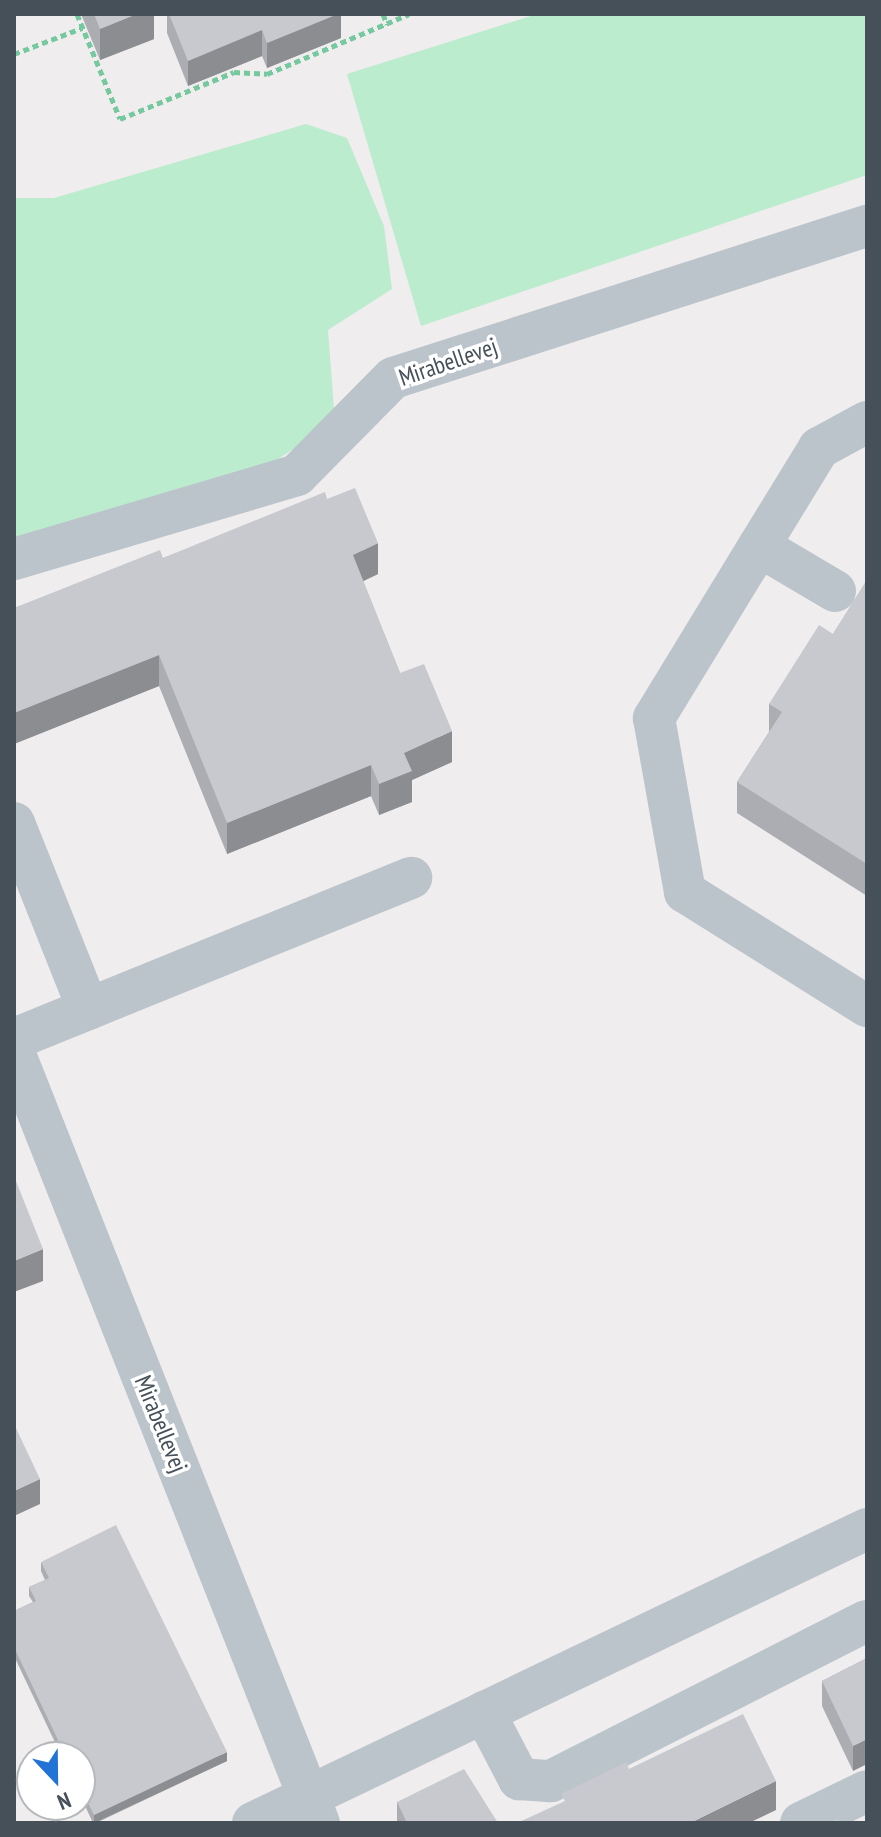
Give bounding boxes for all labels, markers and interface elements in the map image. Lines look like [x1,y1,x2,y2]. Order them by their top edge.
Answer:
street label: Mirabellevej [395,332,501,392]
street label: Mirabellevej [129,1371,193,1477]
north arrow [16,1741,96,1821]
text: N [53,1786,75,1817]

